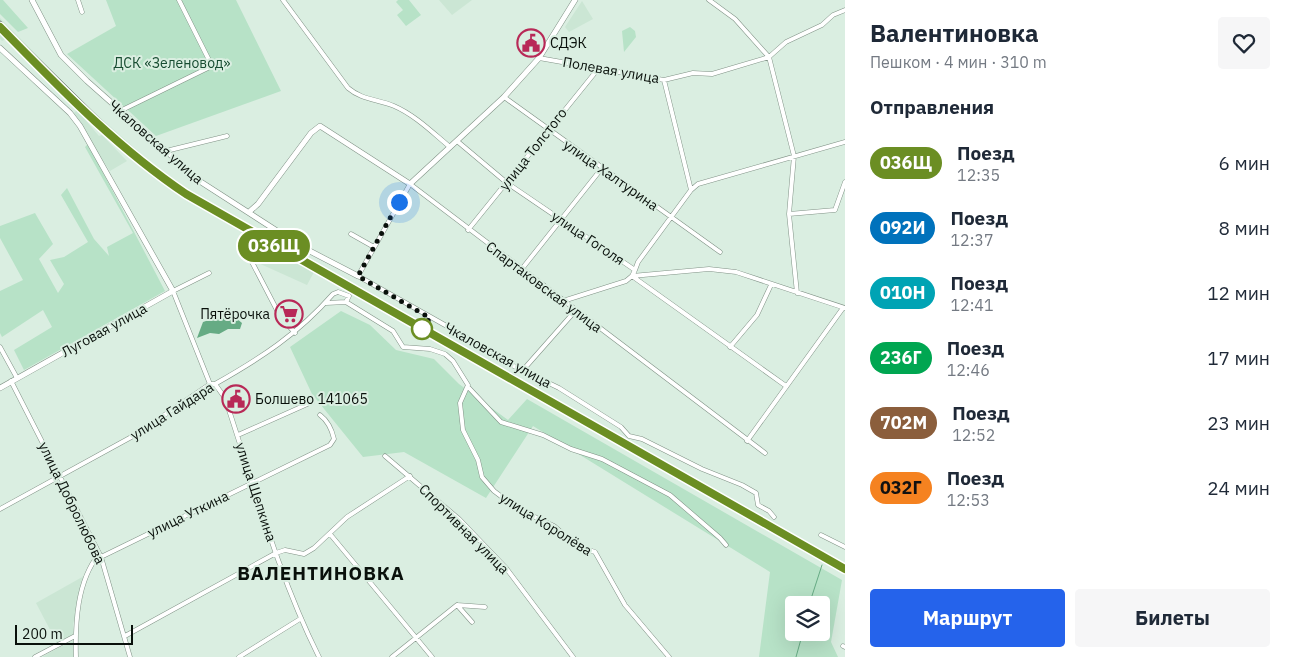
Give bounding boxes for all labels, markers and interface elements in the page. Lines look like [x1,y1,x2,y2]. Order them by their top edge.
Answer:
text: Валентиновка [870,17,1039,49]
button: heart [1218,17,1270,69]
public building icon: СДЭК [516,28,546,58]
place label: СДЭК [550,34,587,52]
text: Пешком · 4 мин · 310 m [870,52,1047,72]
street label: Полевая улица [561,53,661,87]
park label: ДСК «Зеленовод» [113,54,231,72]
text: Отправления [870,95,994,119]
street label: Чкаловская улица [105,96,207,188]
street label: улица Толстого [495,104,571,194]
street label: улица Халтурина [560,136,662,215]
text: Поезд [957,141,1015,165]
text: 036Щ [880,151,932,174]
text: 6 мин [1219,151,1270,175]
text: 12:35 [957,165,1000,185]
your location [387,190,412,215]
text: Поезд [950,206,1008,230]
street label: улица Гоголя [548,207,628,269]
text: 092И [880,216,925,239]
text: 8 мин [1219,216,1270,240]
line badge: 036Щ [239,230,309,262]
text: 12:37 [950,230,994,250]
text: 036Щ [248,234,300,257]
street label: Спартаковская улица [482,237,606,337]
text: Поезд [950,271,1008,295]
text: 010Н [880,281,925,304]
text: 12 мин [1207,281,1270,305]
text: 12:41 [950,295,994,315]
street label: Луговая улица [58,299,150,361]
supermarket icon: Пятёрочка [274,299,304,329]
place label: Пятёрочка [200,305,271,323]
unlabelled marker [411,318,433,340]
street label: Чкаловская улица [441,318,555,392]
text: Поезд [947,336,1004,360]
text: 236Г [880,346,922,369]
text: 17 мин [1207,346,1270,370]
text: 12:46 [947,360,990,380]
street label: улица Гайдара [127,378,217,444]
public building icon: Болшево 141065 [221,384,251,414]
place label: Болшево 141065 [255,390,368,408]
text: Поезд [952,401,1010,425]
text: 702М [880,411,927,434]
text: 23 мин [1207,411,1270,435]
text: 12:52 [952,425,995,445]
street label: улица Добролюбова [35,439,110,568]
street label: улица Щепкина [231,440,281,544]
text: Поезд [947,466,1004,490]
text: 032Г [880,476,922,499]
text: 24 мин [1207,476,1270,500]
street label: Спортивная улица [415,480,513,578]
street label: улица Уткина [144,486,232,541]
street label: улица Королёва [496,488,596,560]
text: 12:53 [947,490,990,510]
district label: ВАЛЕНТИНОВКА [237,561,405,585]
button: Маршрут [870,589,1065,647]
button: Билеты [1075,589,1270,647]
map controls [785,596,830,641]
button: layers [785,596,830,641]
scale bar [15,622,132,645]
text: 200 m [22,625,63,643]

